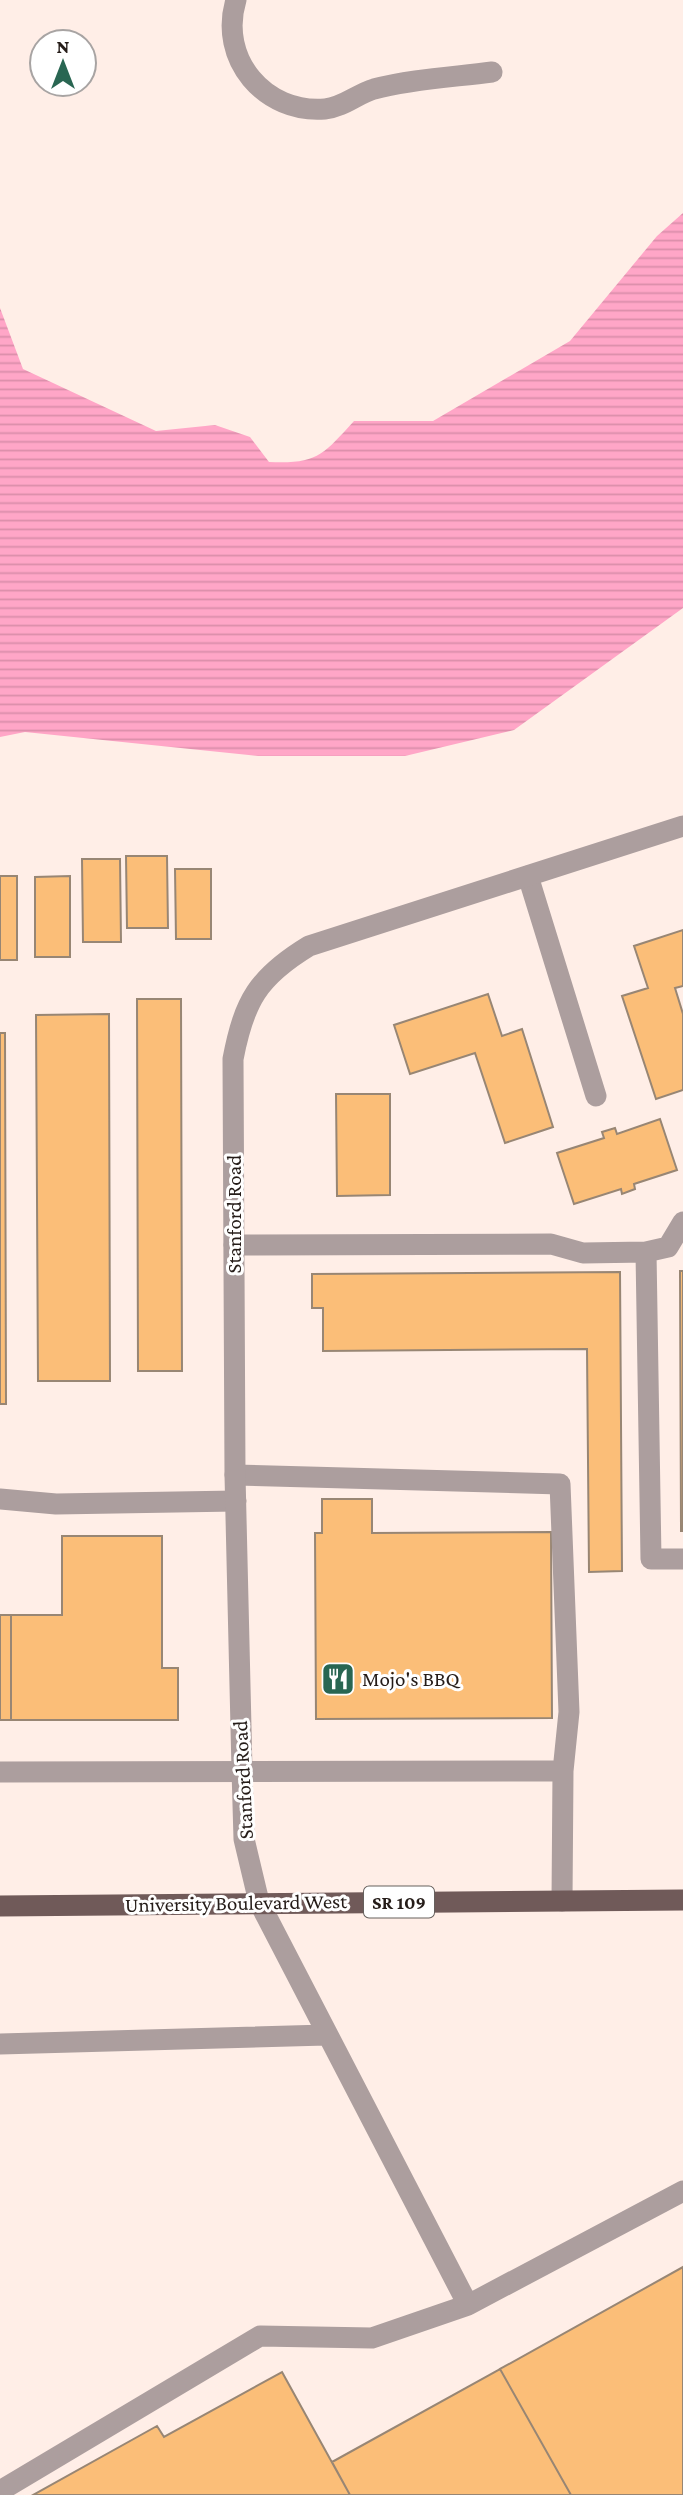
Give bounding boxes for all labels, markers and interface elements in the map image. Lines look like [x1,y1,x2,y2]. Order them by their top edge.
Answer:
north arrow [28,28,98,98]
text: N [57,36,70,57]
street label: Stanford Road [222,1155,246,1273]
restaurant icon: Mojo's BBQ [319,1660,357,1698]
place label: Mojo's BBQ [362,1667,460,1691]
street label: Stanford Road [228,1720,258,1840]
road number: SR 109 [364,1886,434,1918]
street label: University Boulevard West [125,1889,348,1917]

